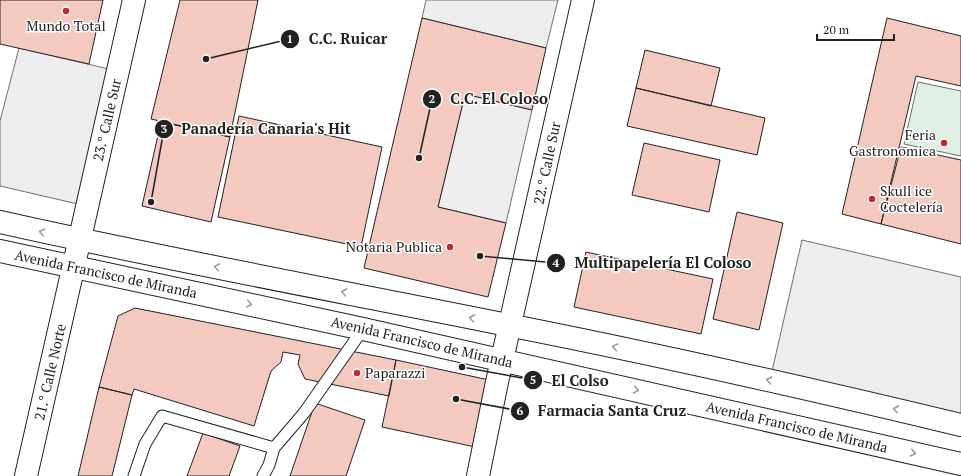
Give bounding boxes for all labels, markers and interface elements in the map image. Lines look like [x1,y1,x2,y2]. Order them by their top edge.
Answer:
marker: Mundo Total [61,6,71,16]
place label: Mundo Total [26,16,106,35]
scale bar [817,16,894,42]
text: 20 m [823,22,850,37]
callout: C.C. Ruicar [280,25,395,52]
text: C.C. Ruicar [309,28,388,48]
text: 1 [287,31,293,46]
street label: 23.° Calle Sur [88,76,125,163]
callout: C.C. El Coloso [422,86,556,113]
text: C.C. El Coloso [450,88,548,108]
text: 2 [429,91,436,106]
callout: Panadería Canaria's Hit [154,115,359,142]
text: Panadería Canaria's Hit [181,118,351,138]
street label: 22.° Calle Sur [528,119,565,206]
text: 3 [161,121,168,136]
place label: Feria Gastronomica [849,125,936,160]
marker: Feria Gastronomica [939,138,949,148]
place label: Skull ice Coctelería [880,181,943,216]
marker: Skull ice Coctelería [867,194,877,204]
one-way arrow [39,228,45,236]
place label: Notaria Publica [346,237,442,256]
marker: Notaria Publica [445,242,455,252]
street label: Avenida Francisco de Miranda [13,245,199,302]
callout: Multipapelería El Coloso [546,249,759,276]
text: Multipapelería El Coloso [575,252,752,272]
text: 4 [553,255,560,270]
one-way arrow [213,264,220,272]
one-way arrow [341,289,347,297]
one-way arrow [246,300,252,308]
street label: Avenida Francisco de Miranda [329,311,515,372]
one-way arrow [468,314,475,323]
street label: 21.° Calle Norte [29,322,70,422]
one-way arrow [611,344,618,352]
place label: Paparazzi [365,363,425,382]
callout: El Colso [523,367,616,394]
marker: Paparazzi [352,368,362,378]
text: El Colso [551,370,609,390]
text: 5 [530,372,536,387]
one-way arrow [766,376,772,384]
one-way arrow [633,386,639,394]
street label: Avenida Francisco de Miranda [704,396,890,457]
callout: Farmacia Santa Cruz [510,398,694,425]
text: Farmacia Santa Cruz [538,400,686,420]
text: 6 [517,403,524,418]
one-way arrow [893,406,899,414]
one-way arrow [910,448,916,456]

